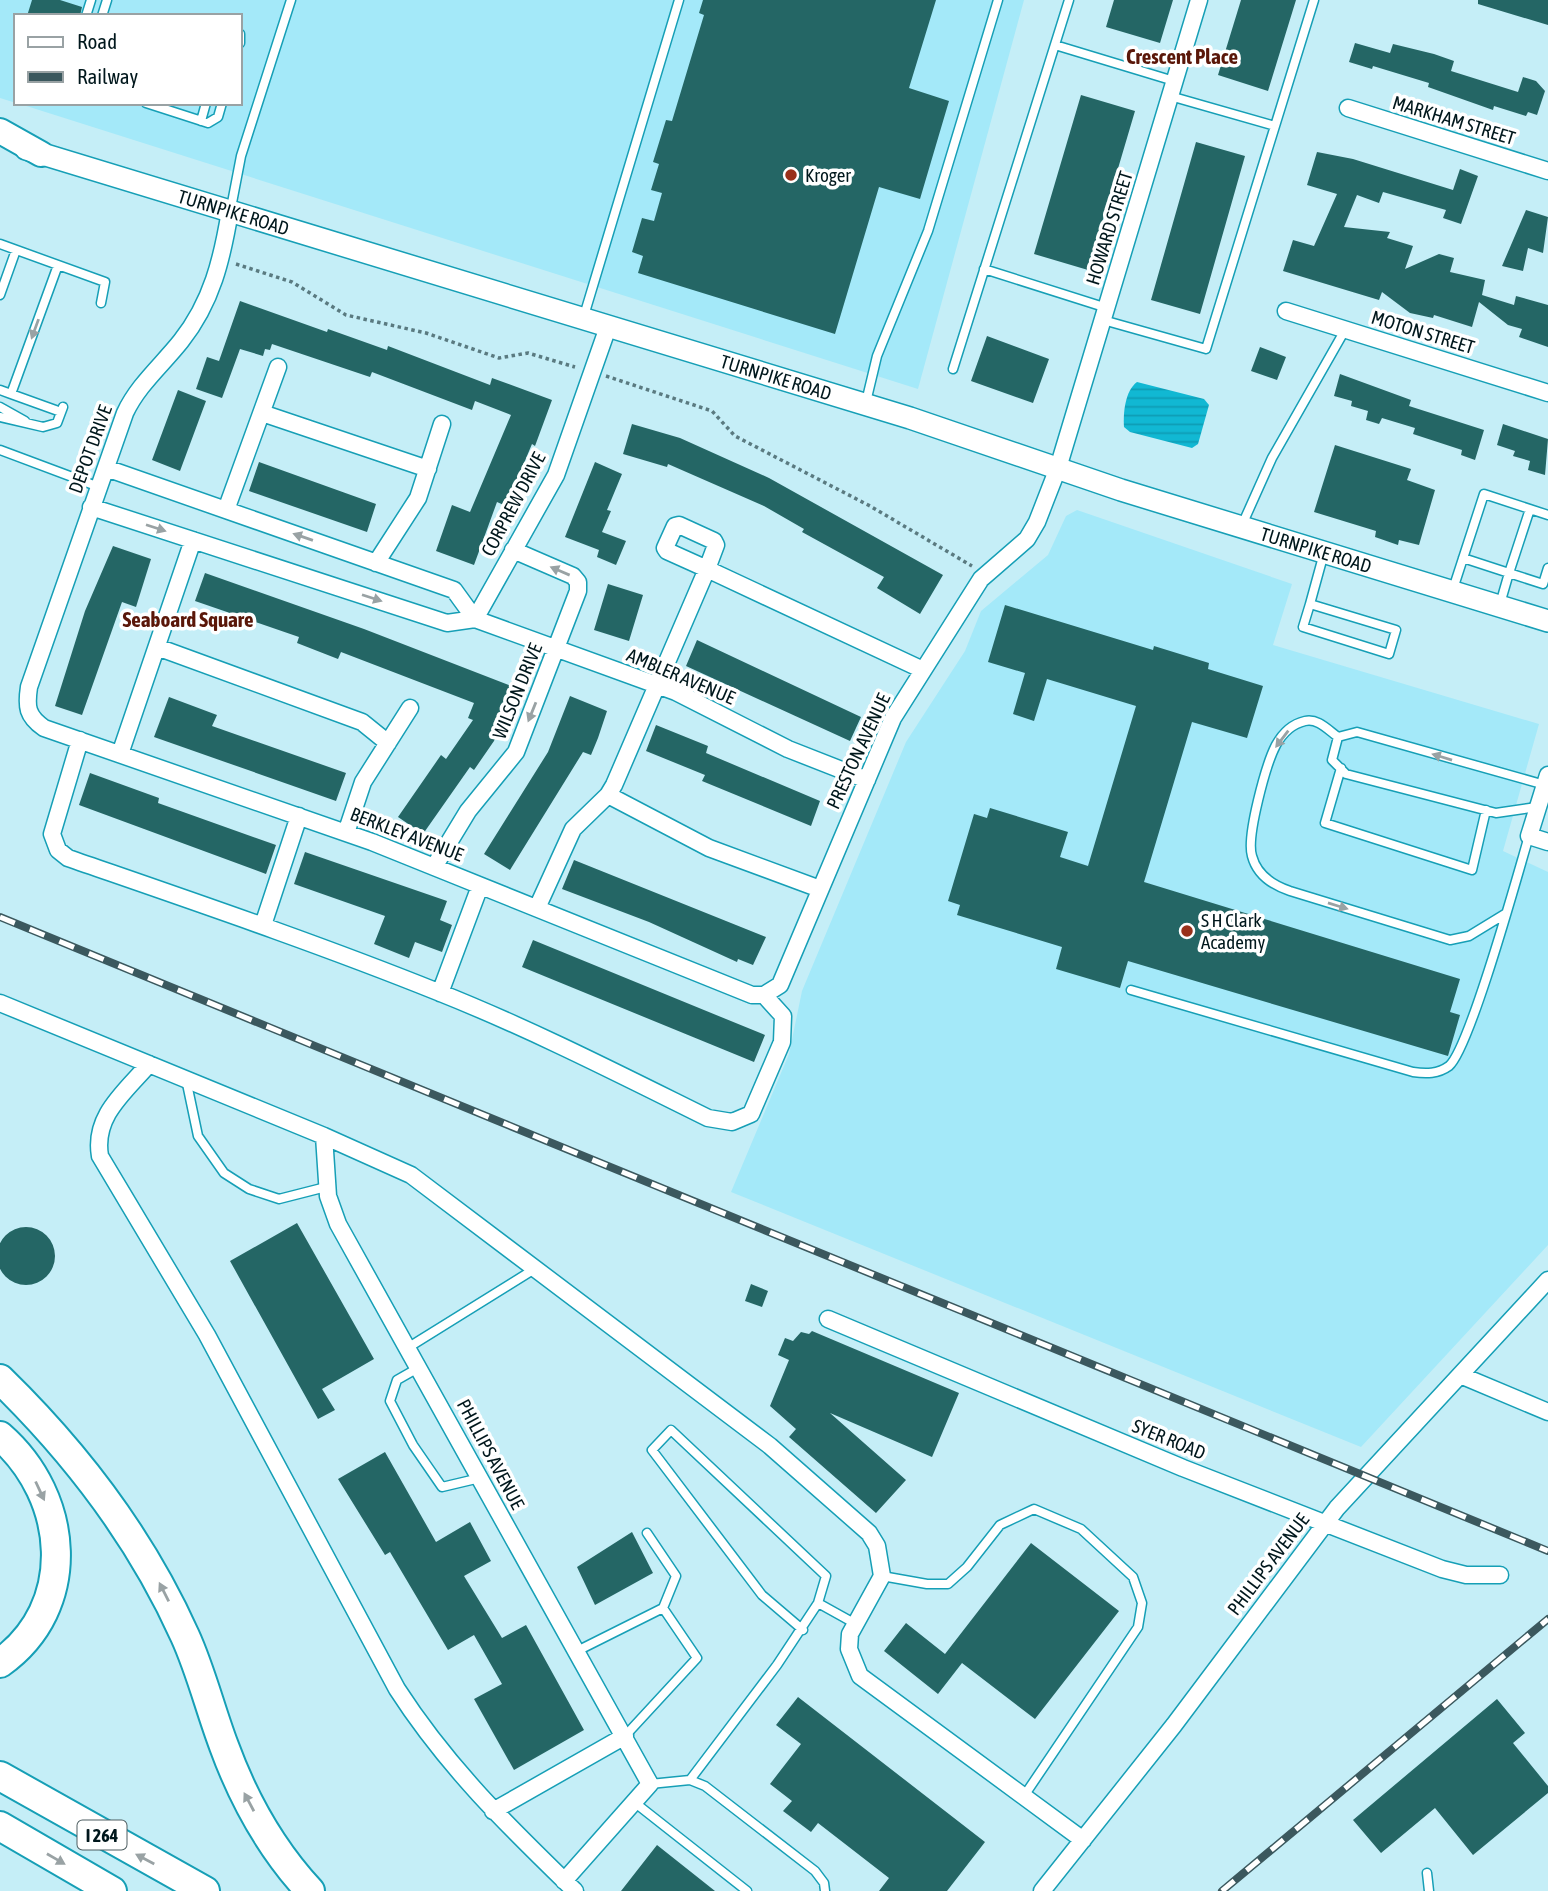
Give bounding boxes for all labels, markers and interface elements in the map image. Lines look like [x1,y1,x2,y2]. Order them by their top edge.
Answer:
legend [14,14,242,105]
text: Road [77,29,117,53]
district label: Crescent Place [1126,44,1238,68]
text: Railway [77,64,139,88]
street label: MARKHAM STREET [1390,91,1519,149]
place label: Kroger [805,164,851,186]
marker: Kroger [783,167,799,183]
street label: HOWARD STREET [1081,168,1137,288]
street label: TURNPIKE ROAD [175,185,292,239]
street label: MOTON STREET [1369,306,1478,358]
one-way arrow [29,319,40,340]
street label: TURNPIKE ROAD [718,350,834,404]
street label: DEPOT DRIVE [64,402,116,496]
street label: CORPREW DRIVE [476,448,550,560]
street label: TURNPIKE ROAD [1258,522,1374,577]
one-way arrow [146,523,167,534]
one-way arrow [293,531,314,542]
one-way arrow [549,565,570,576]
one-way arrow [362,594,383,604]
district label: Seaboard Square [122,607,254,631]
street label: WILSON DRIVE [488,640,546,742]
street label: AMBLER AVENUE [624,643,738,709]
street label: PRESTON AVENUE [822,690,894,812]
one-way arrow [526,702,537,723]
one-way arrow [1275,730,1289,748]
one-way arrow [1432,752,1453,762]
street label: BERKLEY AVENUE [347,802,467,866]
one-way arrow [1327,901,1348,911]
place label: S H Clark Academy [1201,909,1265,953]
marker: S H Clark Academy [1179,923,1195,939]
street label: PHILLIPS AVENUE [453,1395,529,1513]
street label: SYER ROAD [1129,1414,1209,1464]
one-way arrow [34,1481,46,1501]
street label: PHILLIPS AVENUE [1223,1509,1313,1619]
one-way arrow [158,1582,169,1602]
one-way arrow [243,1792,255,1812]
road number: I 264 [78,1821,126,1850]
one-way arrow [46,1853,65,1865]
one-way arrow [135,1853,155,1865]

